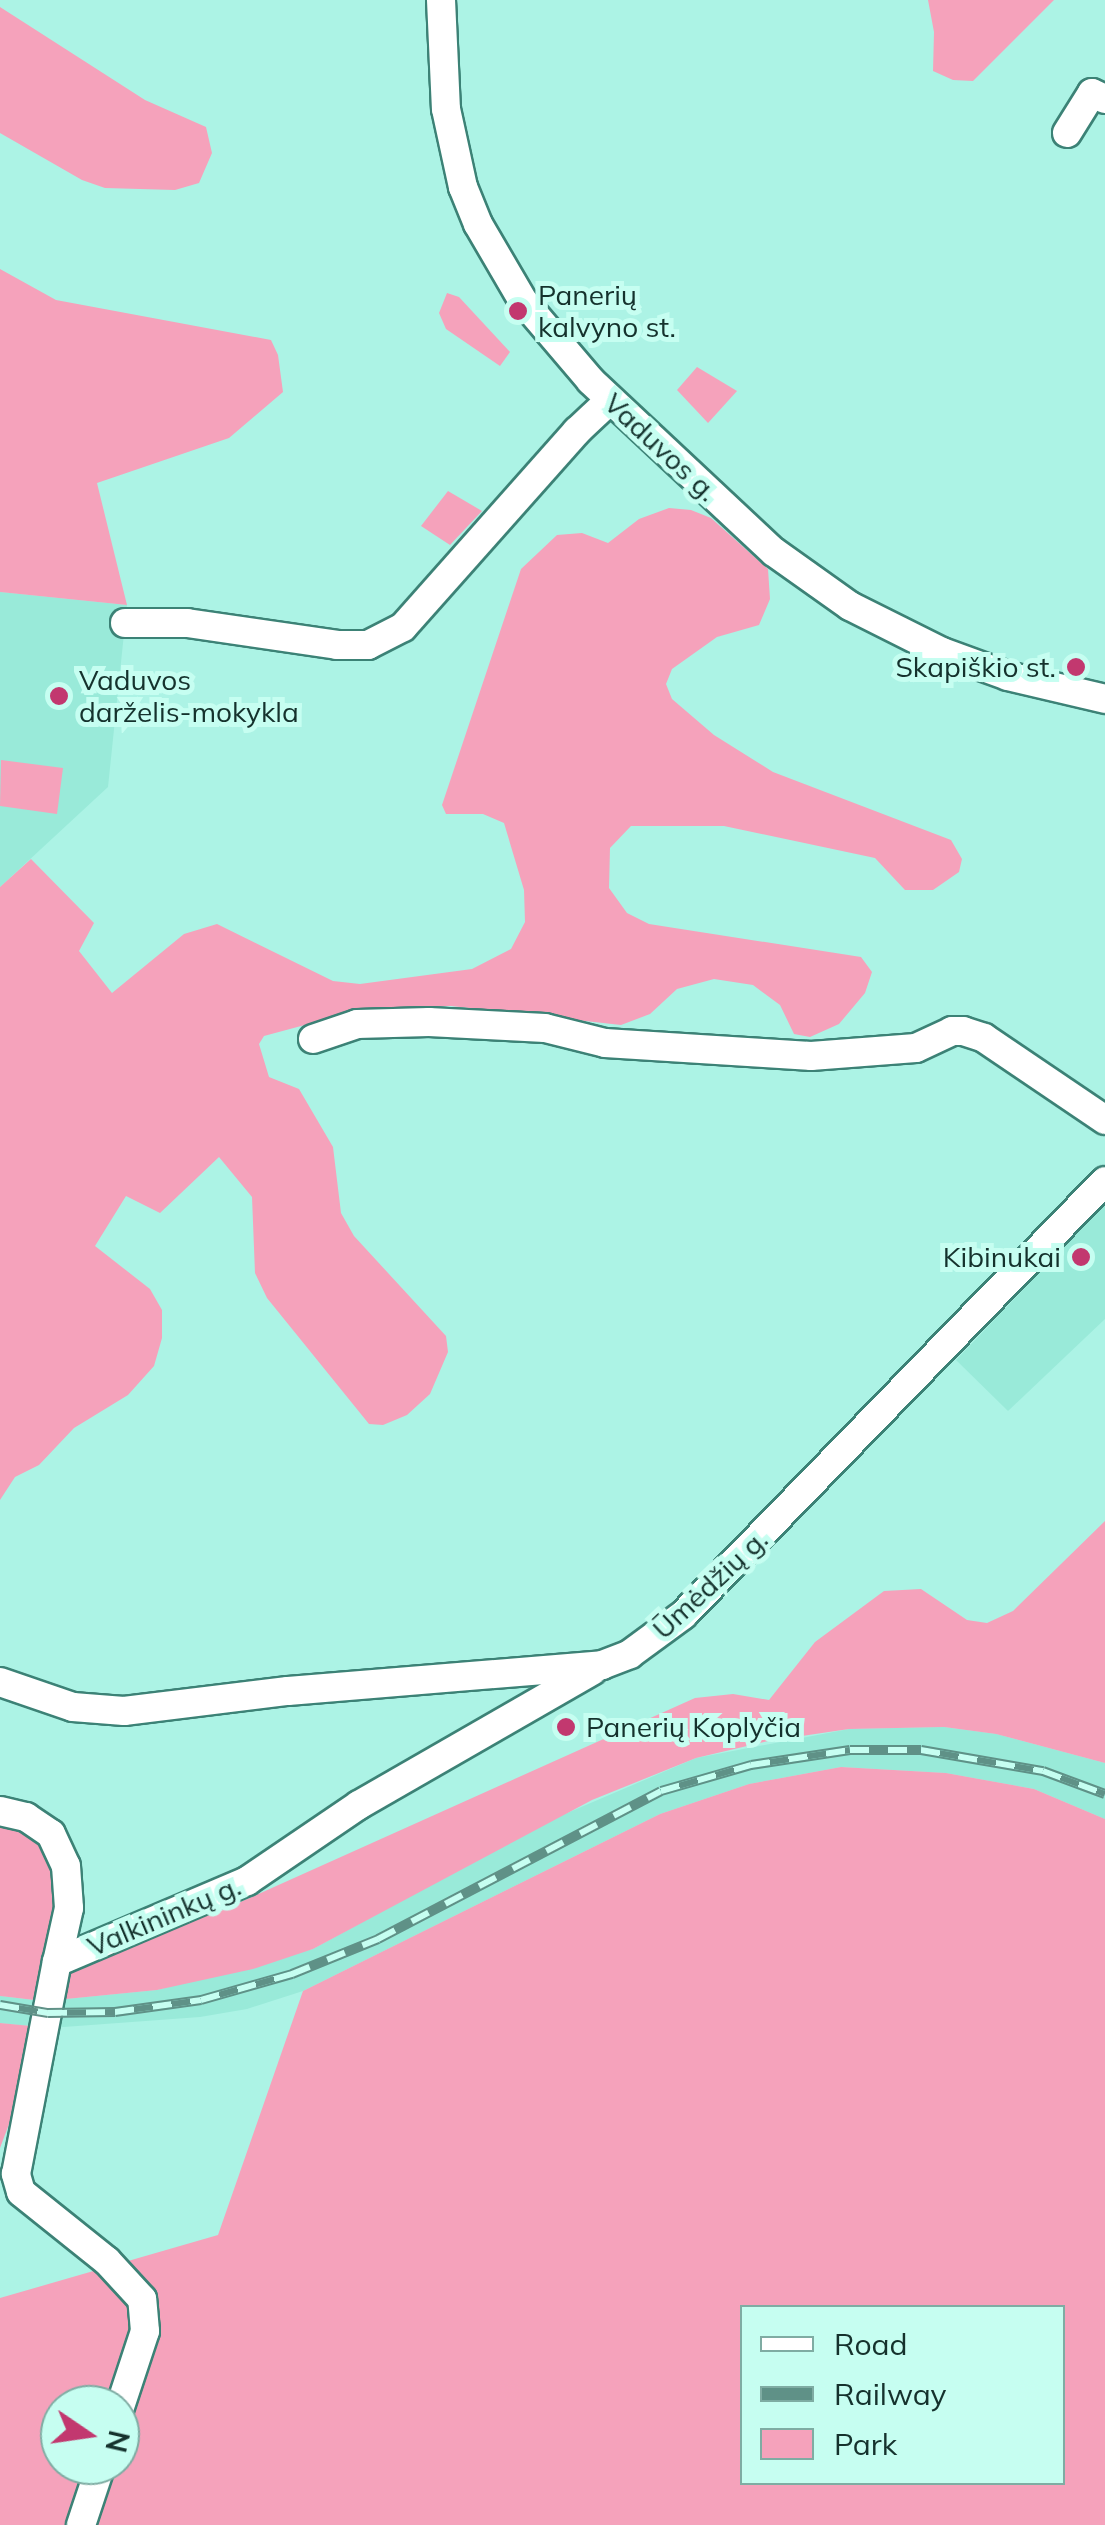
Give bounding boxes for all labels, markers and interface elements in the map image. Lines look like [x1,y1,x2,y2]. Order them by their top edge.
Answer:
place label: Panerių kalvyno st. [538,278,676,344]
marker: Panerių kalvyno st. [507,300,529,322]
street label: Vaduvos g. [597,386,725,508]
place label: Skapiškio st. [895,650,1056,684]
marker: Skapiškio st. [1065,656,1087,678]
place label: Vaduvos darželis-mokykla [79,663,299,729]
marker: Vaduvos darželis-mokykla [48,685,70,707]
place label: Kibinukai [943,1240,1061,1274]
marker: Kibinukai [1070,1246,1092,1268]
street label: Ūmėdžių g. [646,1522,774,1646]
place label: Panerių Koplyčia [586,1710,801,1744]
marker: Panerių Koplyčia [555,1716,577,1738]
street label: Valkininkų g. [82,1869,246,1963]
legend [740,2305,1065,2485]
text: Road [834,2325,908,2363]
text: Railway [834,2375,947,2413]
north arrow [40,2385,140,2485]
text: Park [834,2425,897,2463]
text: N [98,2427,137,2456]

